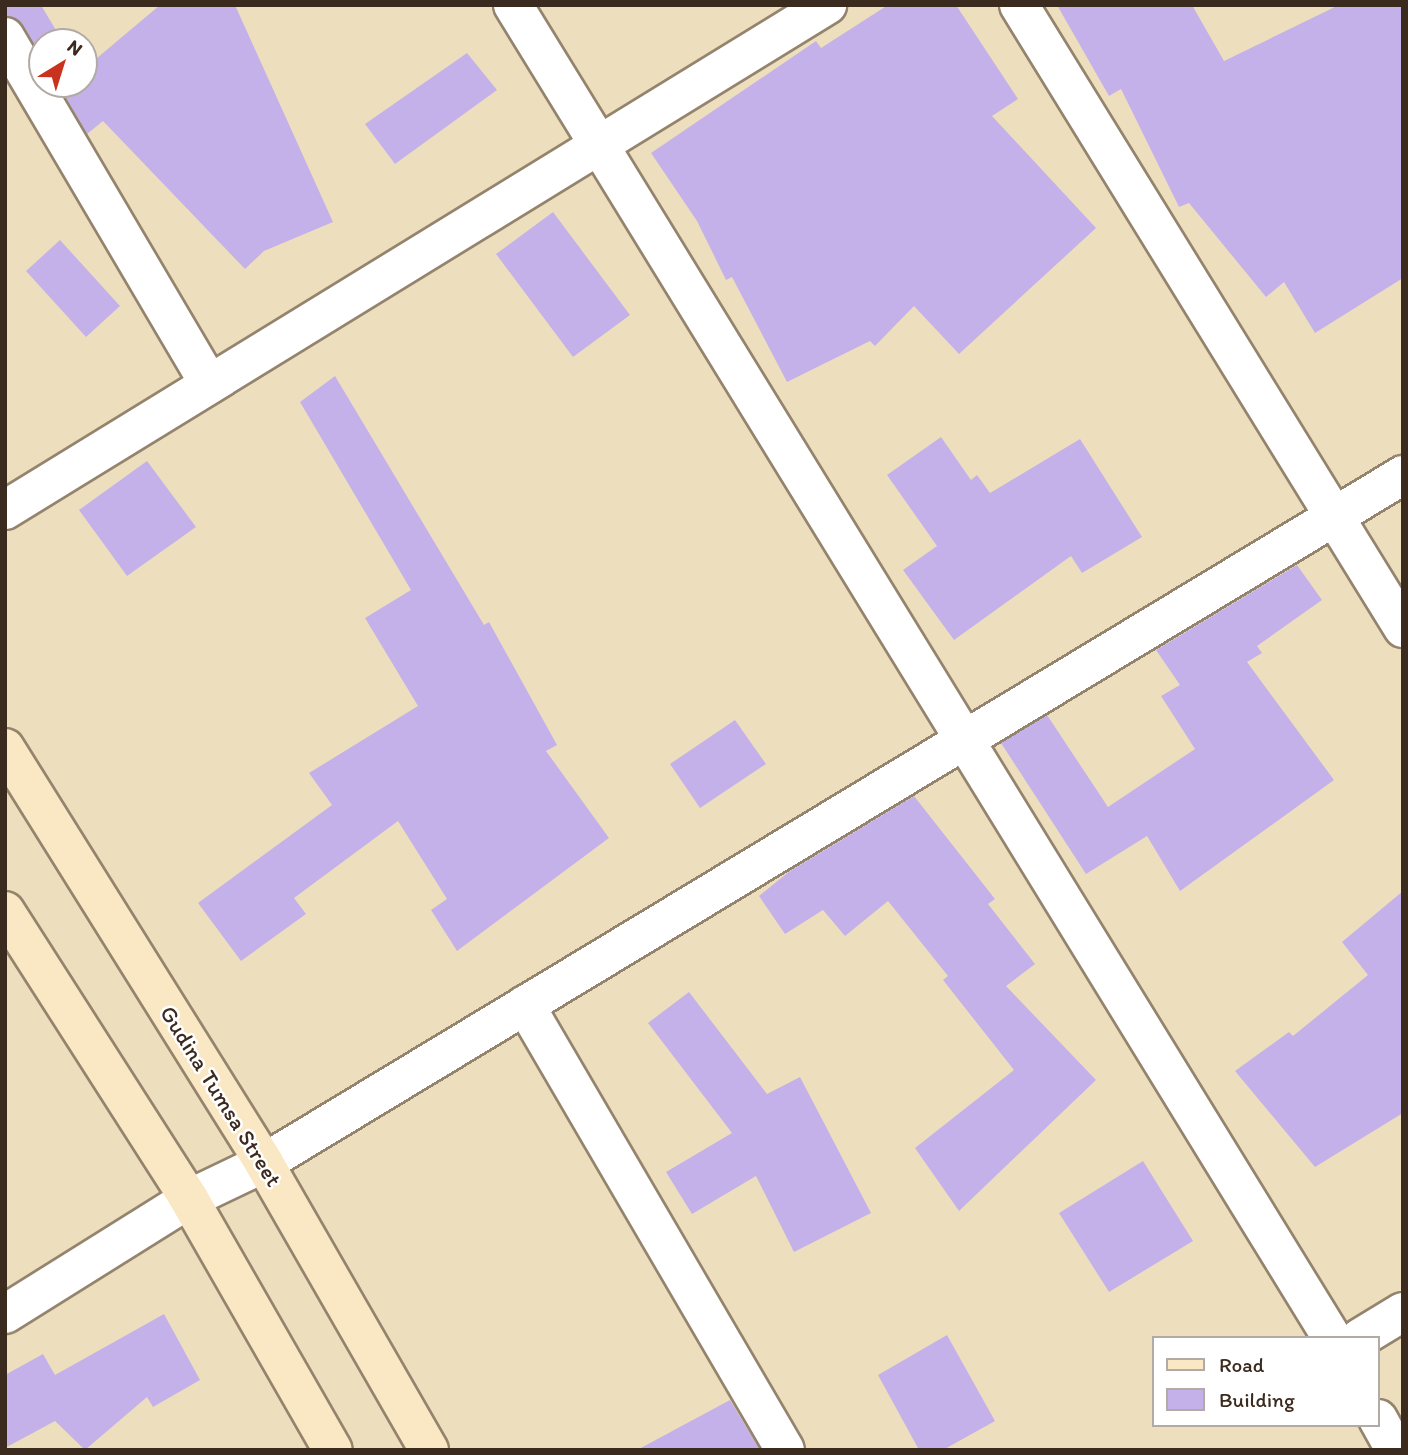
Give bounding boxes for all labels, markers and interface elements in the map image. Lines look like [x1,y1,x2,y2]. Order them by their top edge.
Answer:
north arrow [28,28,98,98]
text: N [63,35,87,61]
street label: Gudina Tumsa Street [154,1001,288,1191]
legend [1152,1336,1380,1427]
text: Road [1219,1352,1264,1377]
text: Building [1219,1387,1295,1412]

